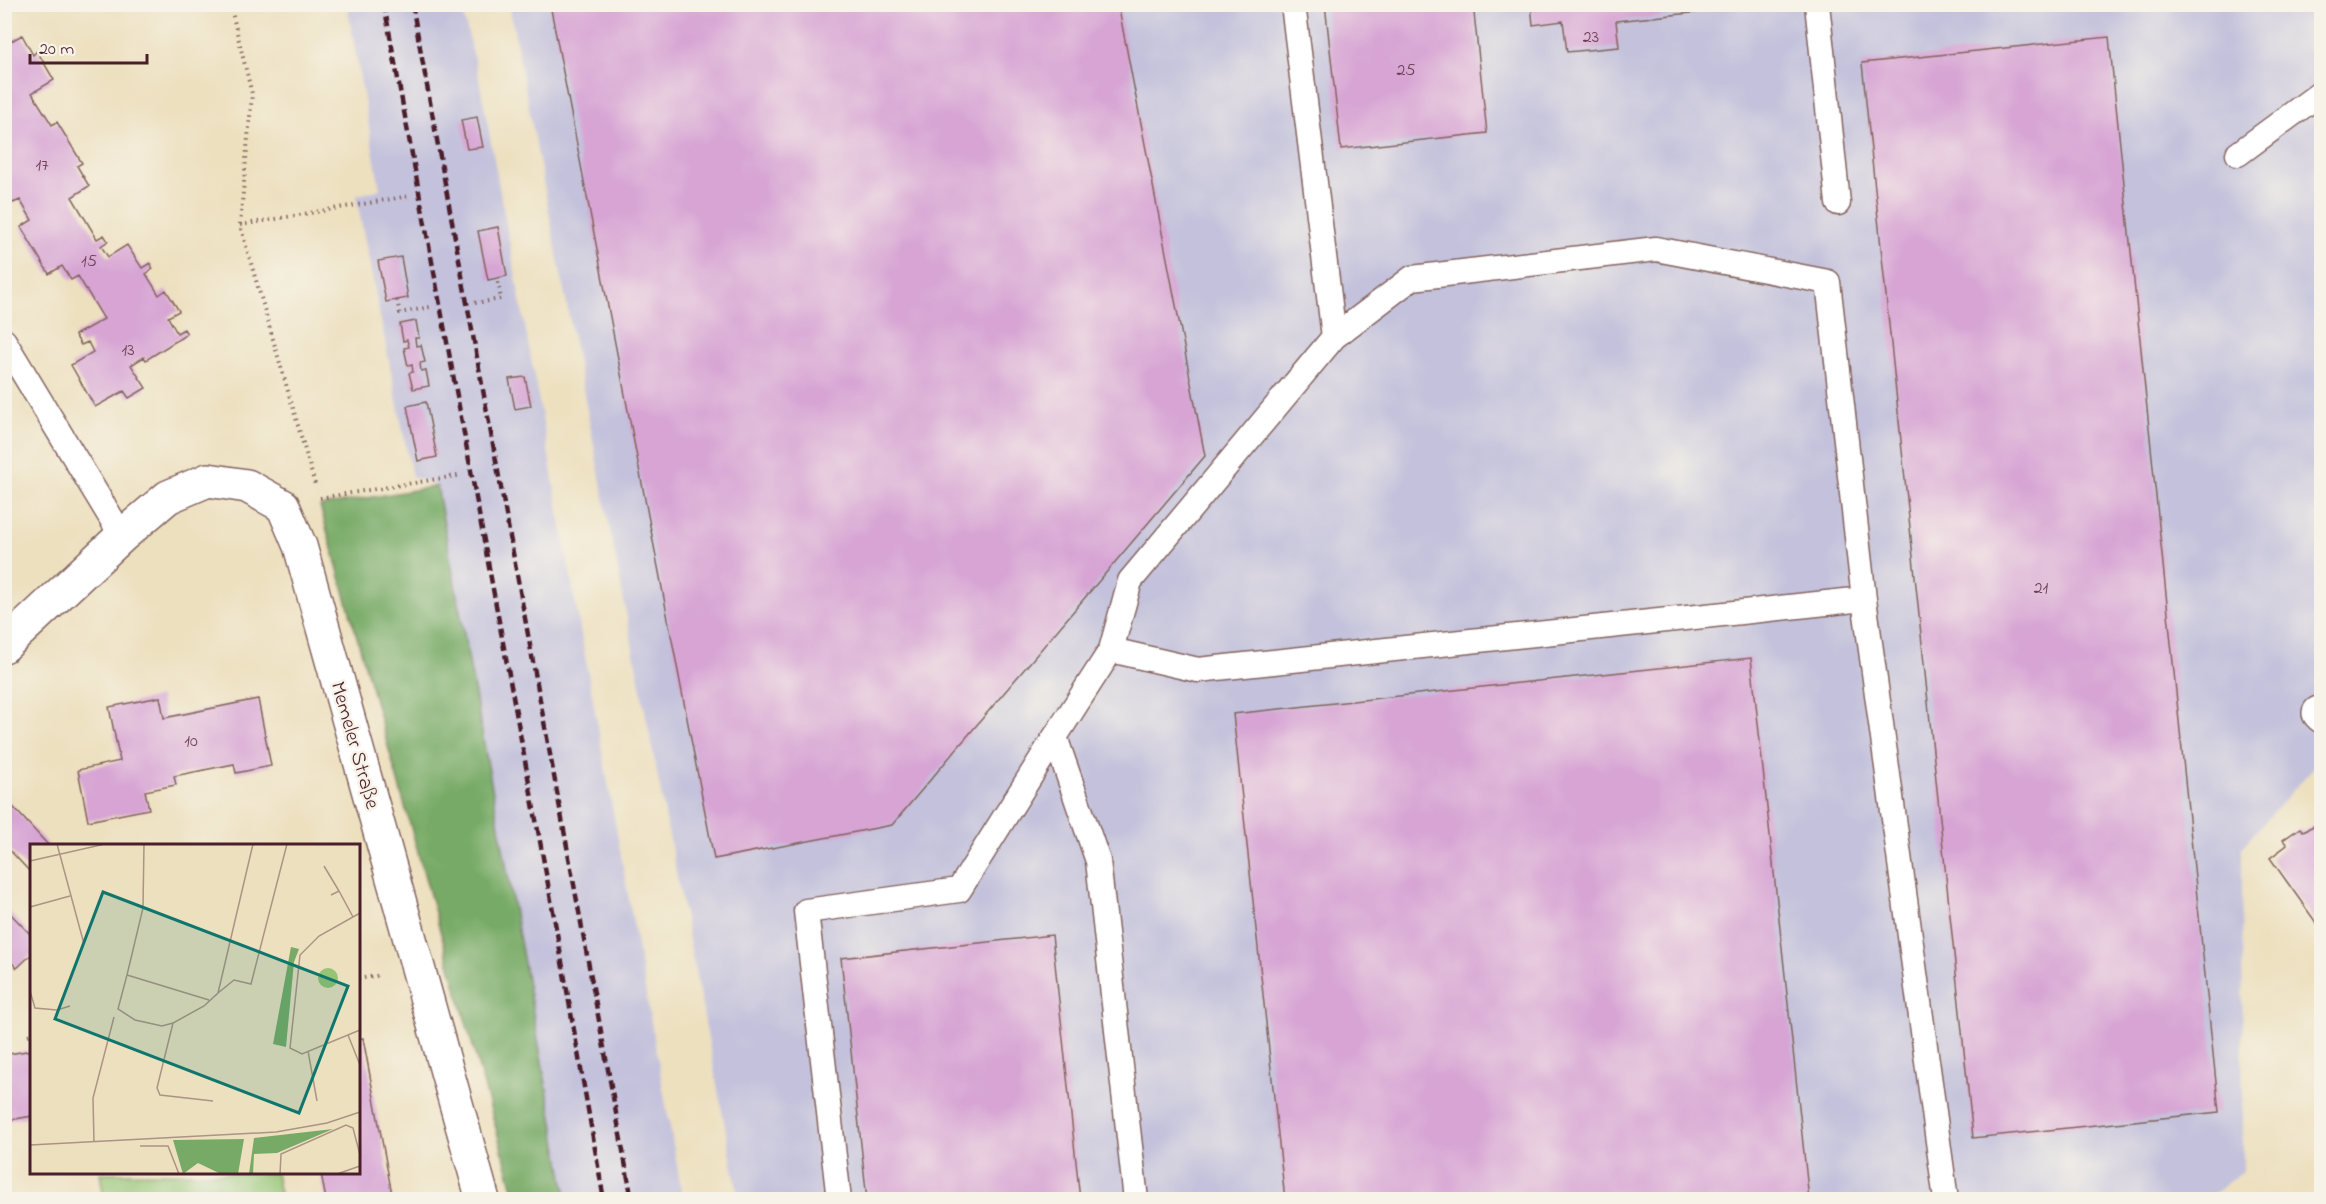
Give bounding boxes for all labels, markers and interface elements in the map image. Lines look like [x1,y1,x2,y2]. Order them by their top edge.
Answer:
house number: 23 [1583,25,1599,51]
scale bar [30,27,147,65]
text: 20 m [39,37,74,63]
house number: 25 [1396,58,1416,84]
house number: 17 [35,153,49,179]
house number: 15 [81,249,97,275]
house number: 13 [121,338,135,364]
house number: 21 [2034,576,2049,602]
street label: Memeler Straße [322,678,387,813]
house number: 10 [184,729,198,755]
inset map [30,844,360,1174]

